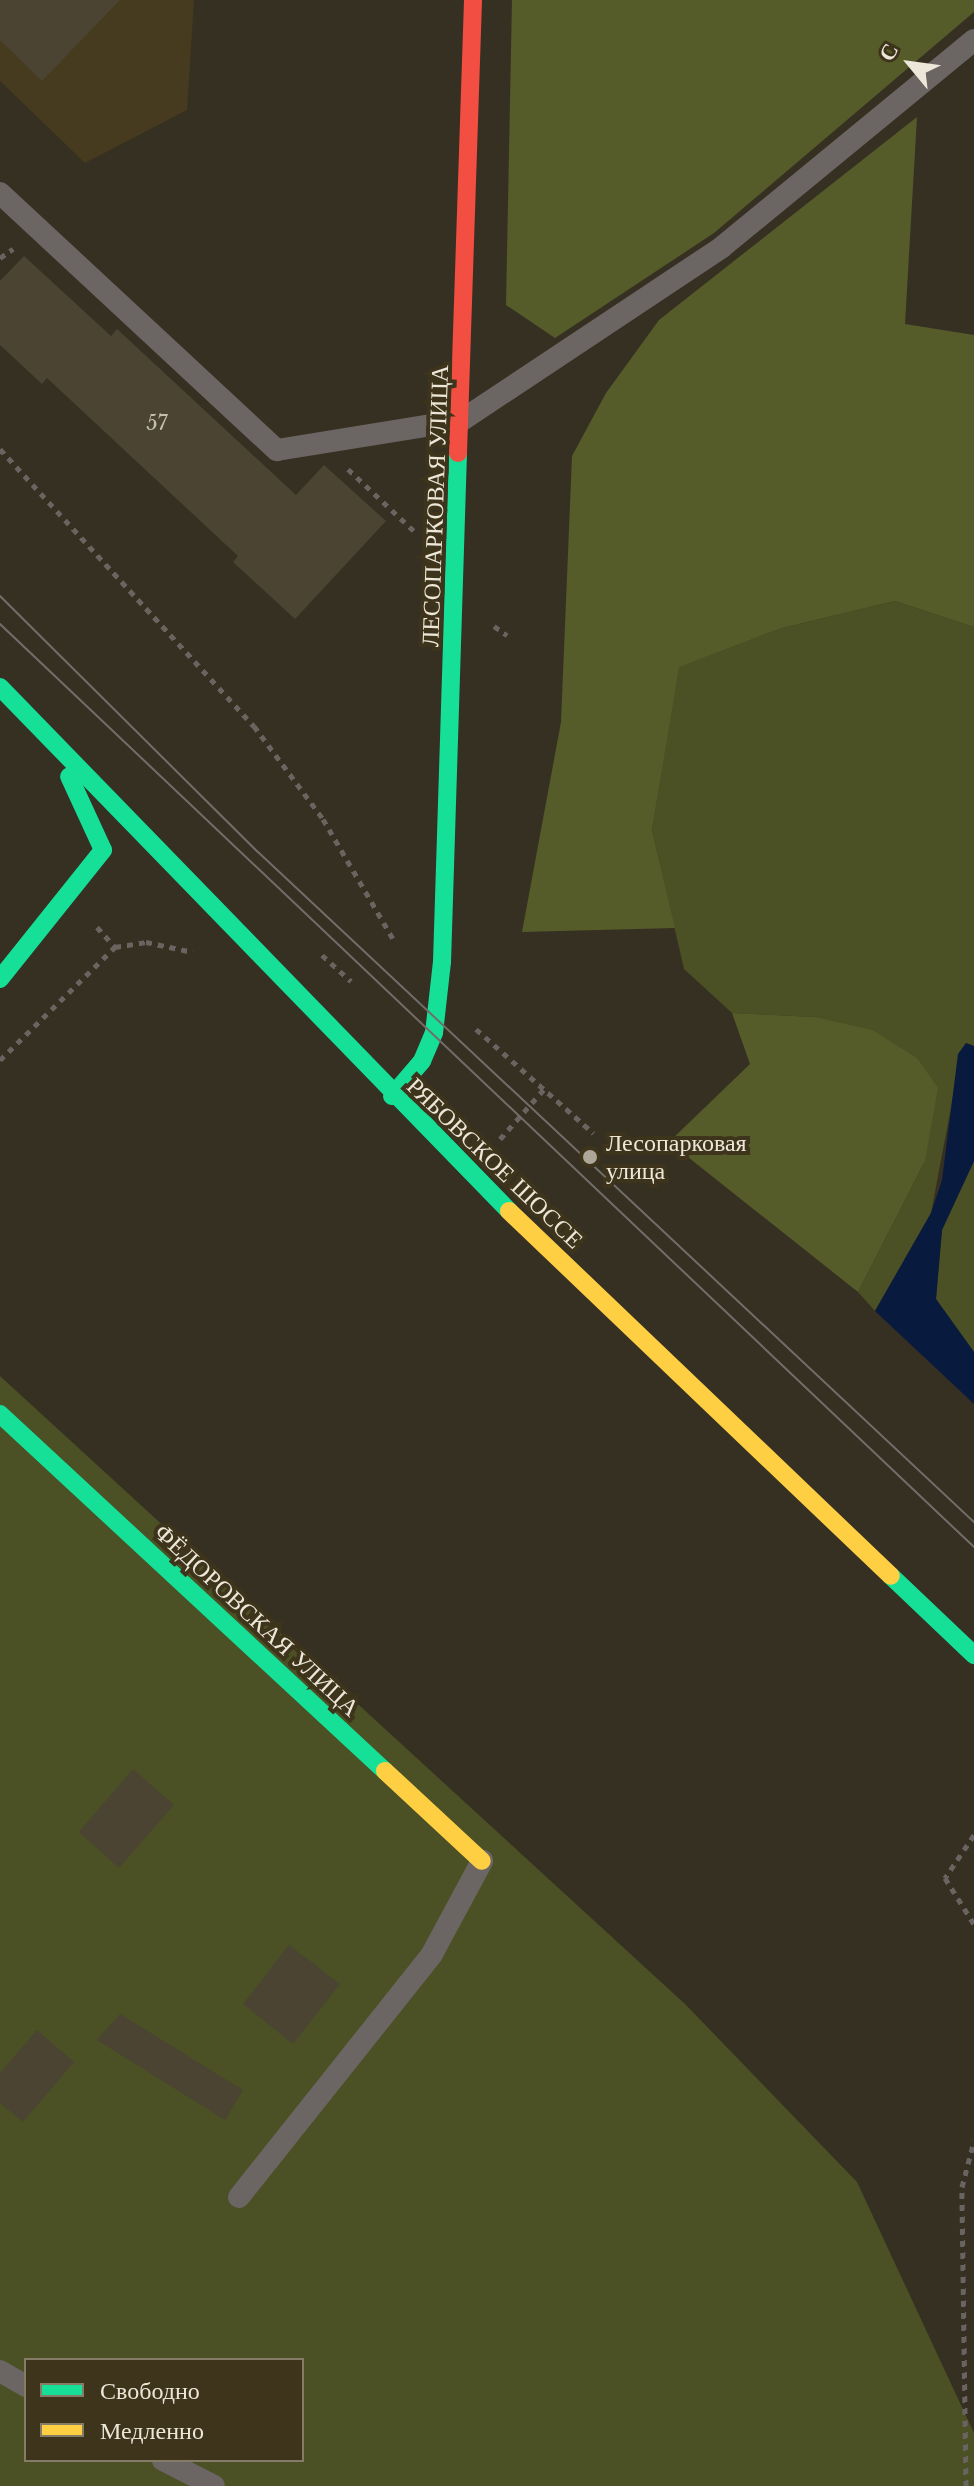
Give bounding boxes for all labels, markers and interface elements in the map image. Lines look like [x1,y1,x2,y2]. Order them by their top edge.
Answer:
north arrow [870,24,950,104]
text: С [873,39,904,66]
street label: ЛЕСОПАРКОВАЯ УЛИЦА [416,364,454,648]
house number: 57 [146,411,168,435]
street label: РЯБОВСКОЕ ШОССЕ [401,1072,589,1254]
place label: Лесопарковая улица [606,1129,747,1185]
marker: Лесопарковая улица [581,1148,599,1166]
street label: ФЁДОРОВСКАЯ УЛИЦА [149,1518,365,1722]
legend [24,2358,304,2462]
text: Свободно [100,2376,200,2405]
text: Медленно [100,2416,204,2445]

